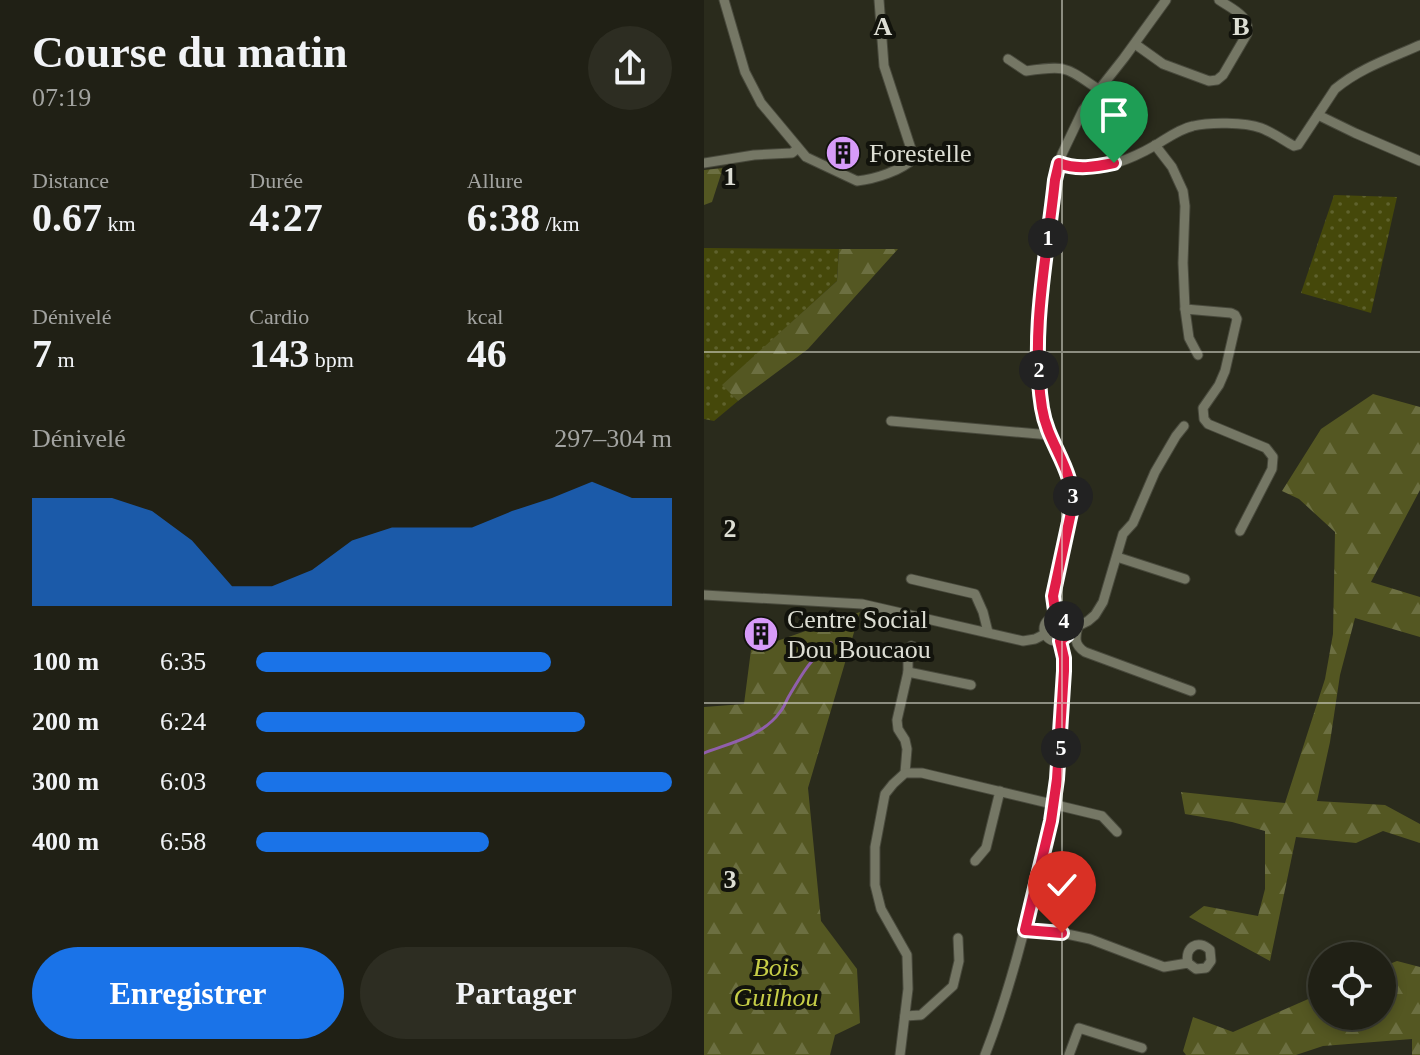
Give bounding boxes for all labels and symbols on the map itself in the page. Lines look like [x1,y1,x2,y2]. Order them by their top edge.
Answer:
text: A [874,12,893,41]
text: B [1232,12,1250,41]
pin [1080,81,1148,163]
building icon: Forestelle [824,134,862,172]
place label: Forestelle [869,139,972,168]
text: 1 [724,162,737,191]
pin: 1 [1028,218,1068,258]
pin: 2 [1019,350,1059,390]
pin: 3 [1053,476,1093,516]
text: 2 [724,514,737,543]
pin: 4 [1044,601,1084,641]
place label: Centre Social Dou Boucaou [787,605,931,664]
building icon: Centre Social Dou Boucaou [742,615,780,653]
pin: 5 [1041,728,1081,768]
pin [1028,851,1096,933]
text: 3 [724,865,737,894]
park label: Bois Guilhou [733,953,819,1012]

